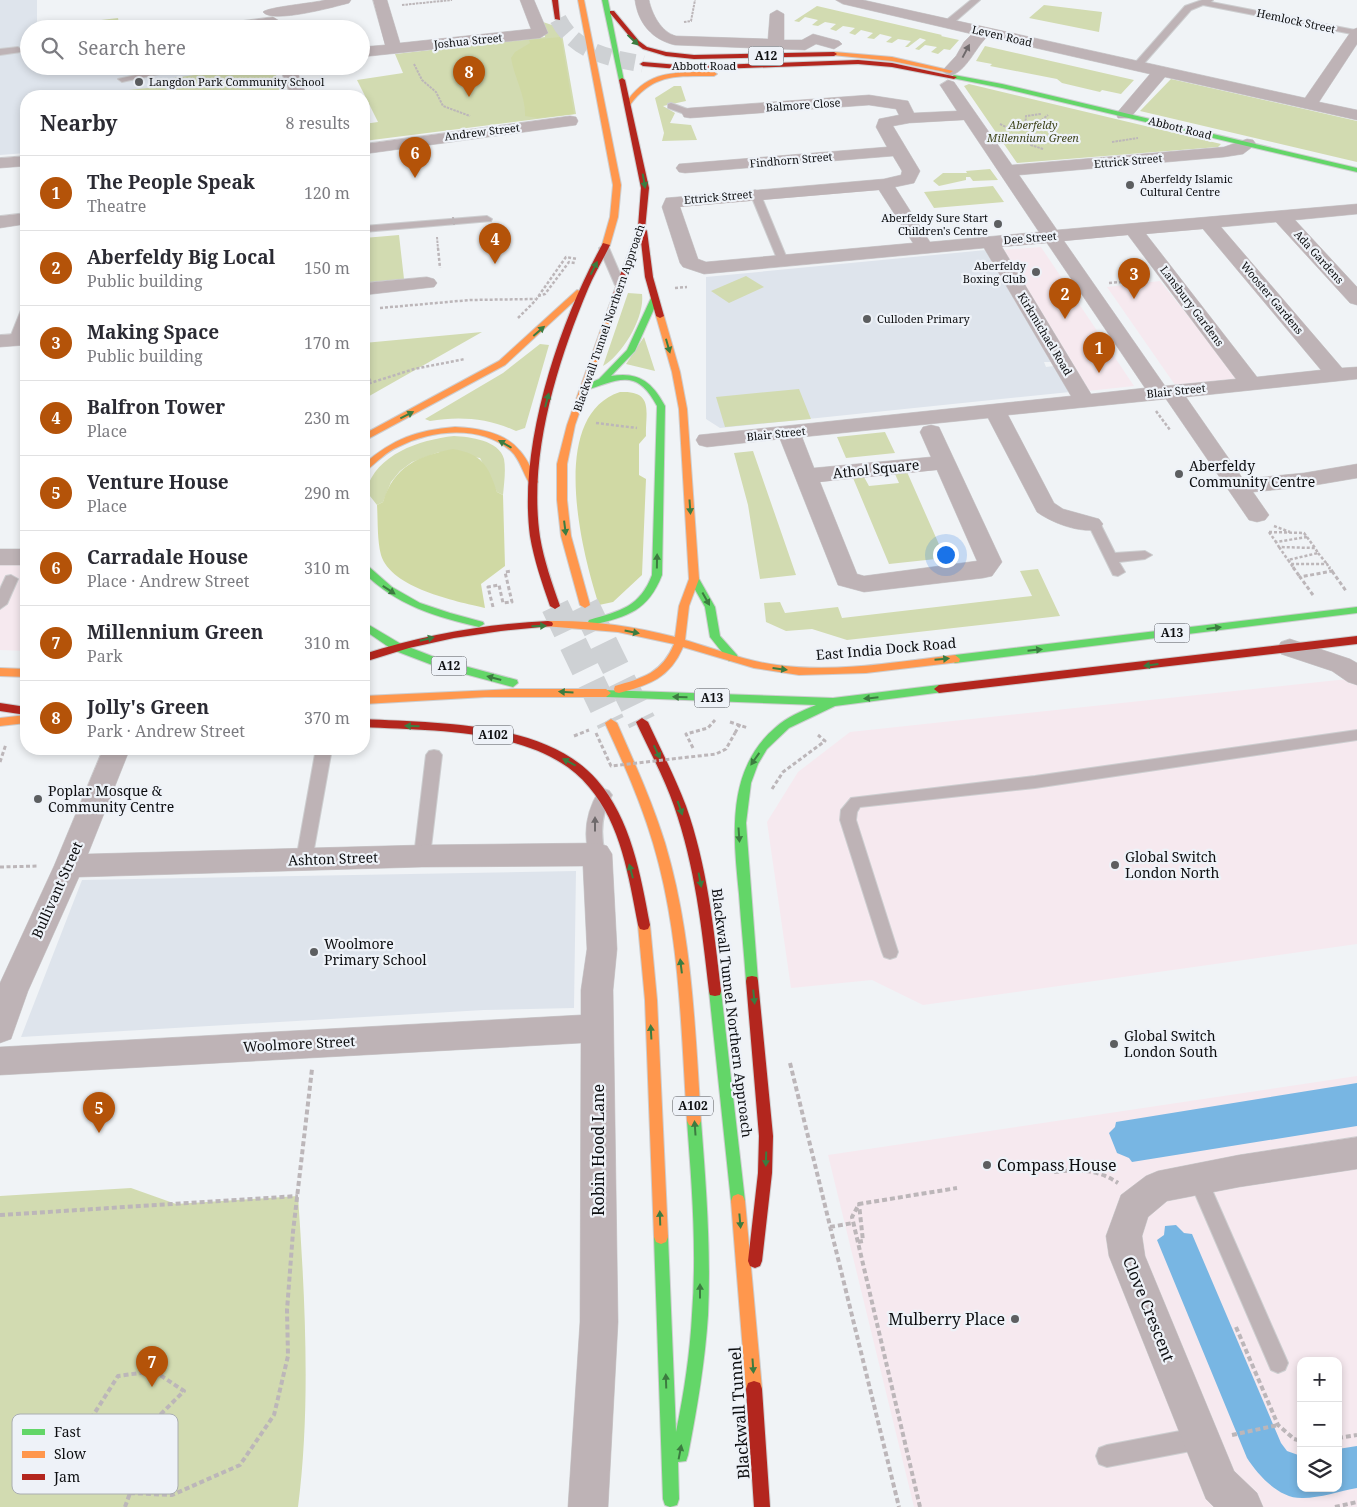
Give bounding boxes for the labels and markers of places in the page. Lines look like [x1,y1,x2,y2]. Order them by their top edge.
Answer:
pin: 8 [453,56,485,97]
place label: Langdon Park Community School [149,74,325,89]
marker: Langdon Park Community School [133,76,145,88]
pin: 6 [399,137,431,178]
place label: Aberfeldy Islamic Cultural Centre [1140,171,1233,199]
marker: Aberfeldy Islamic Cultural Centre [1124,179,1136,191]
place label: Aberfeldy Sure Start Children's Centre [881,210,988,238]
marker: Aberfeldy Sure Start Children's Centre [992,218,1004,230]
pin: 4 [479,223,511,264]
place label: Aberfeldy Boxing Club [963,258,1027,286]
pin: 3 [1118,258,1150,299]
marker: Aberfeldy Boxing Club [1030,266,1042,278]
pin: 2 [1049,278,1081,319]
place label: Culloden Primary [877,311,971,326]
marker: Culloden Primary [861,313,873,325]
pin: 1 [1083,332,1115,373]
place label: Aberfeldy Community Centre [1189,456,1315,491]
marker: Aberfeldy Community Centre [1173,468,1185,480]
place label: Poplar Mosque & Community Centre [48,781,174,816]
marker: Poplar Mosque & Community Centre [32,793,44,805]
place label: Global Switch London North [1125,847,1219,882]
marker: Global Switch London North [1109,859,1121,871]
place label: Woolmore Primary School [324,934,427,969]
marker: Woolmore Primary School [308,946,320,958]
place label: Global Switch London South [1124,1026,1218,1061]
marker: Global Switch London South [1108,1038,1120,1050]
pin: 5 [83,1092,115,1133]
place label: Compass House [997,1154,1116,1176]
marker: Compass House [981,1159,993,1171]
place label: Mulberry Place [888,1308,1005,1330]
marker: Mulberry Place [1009,1313,1021,1325]
pin: 7 [136,1346,168,1387]

